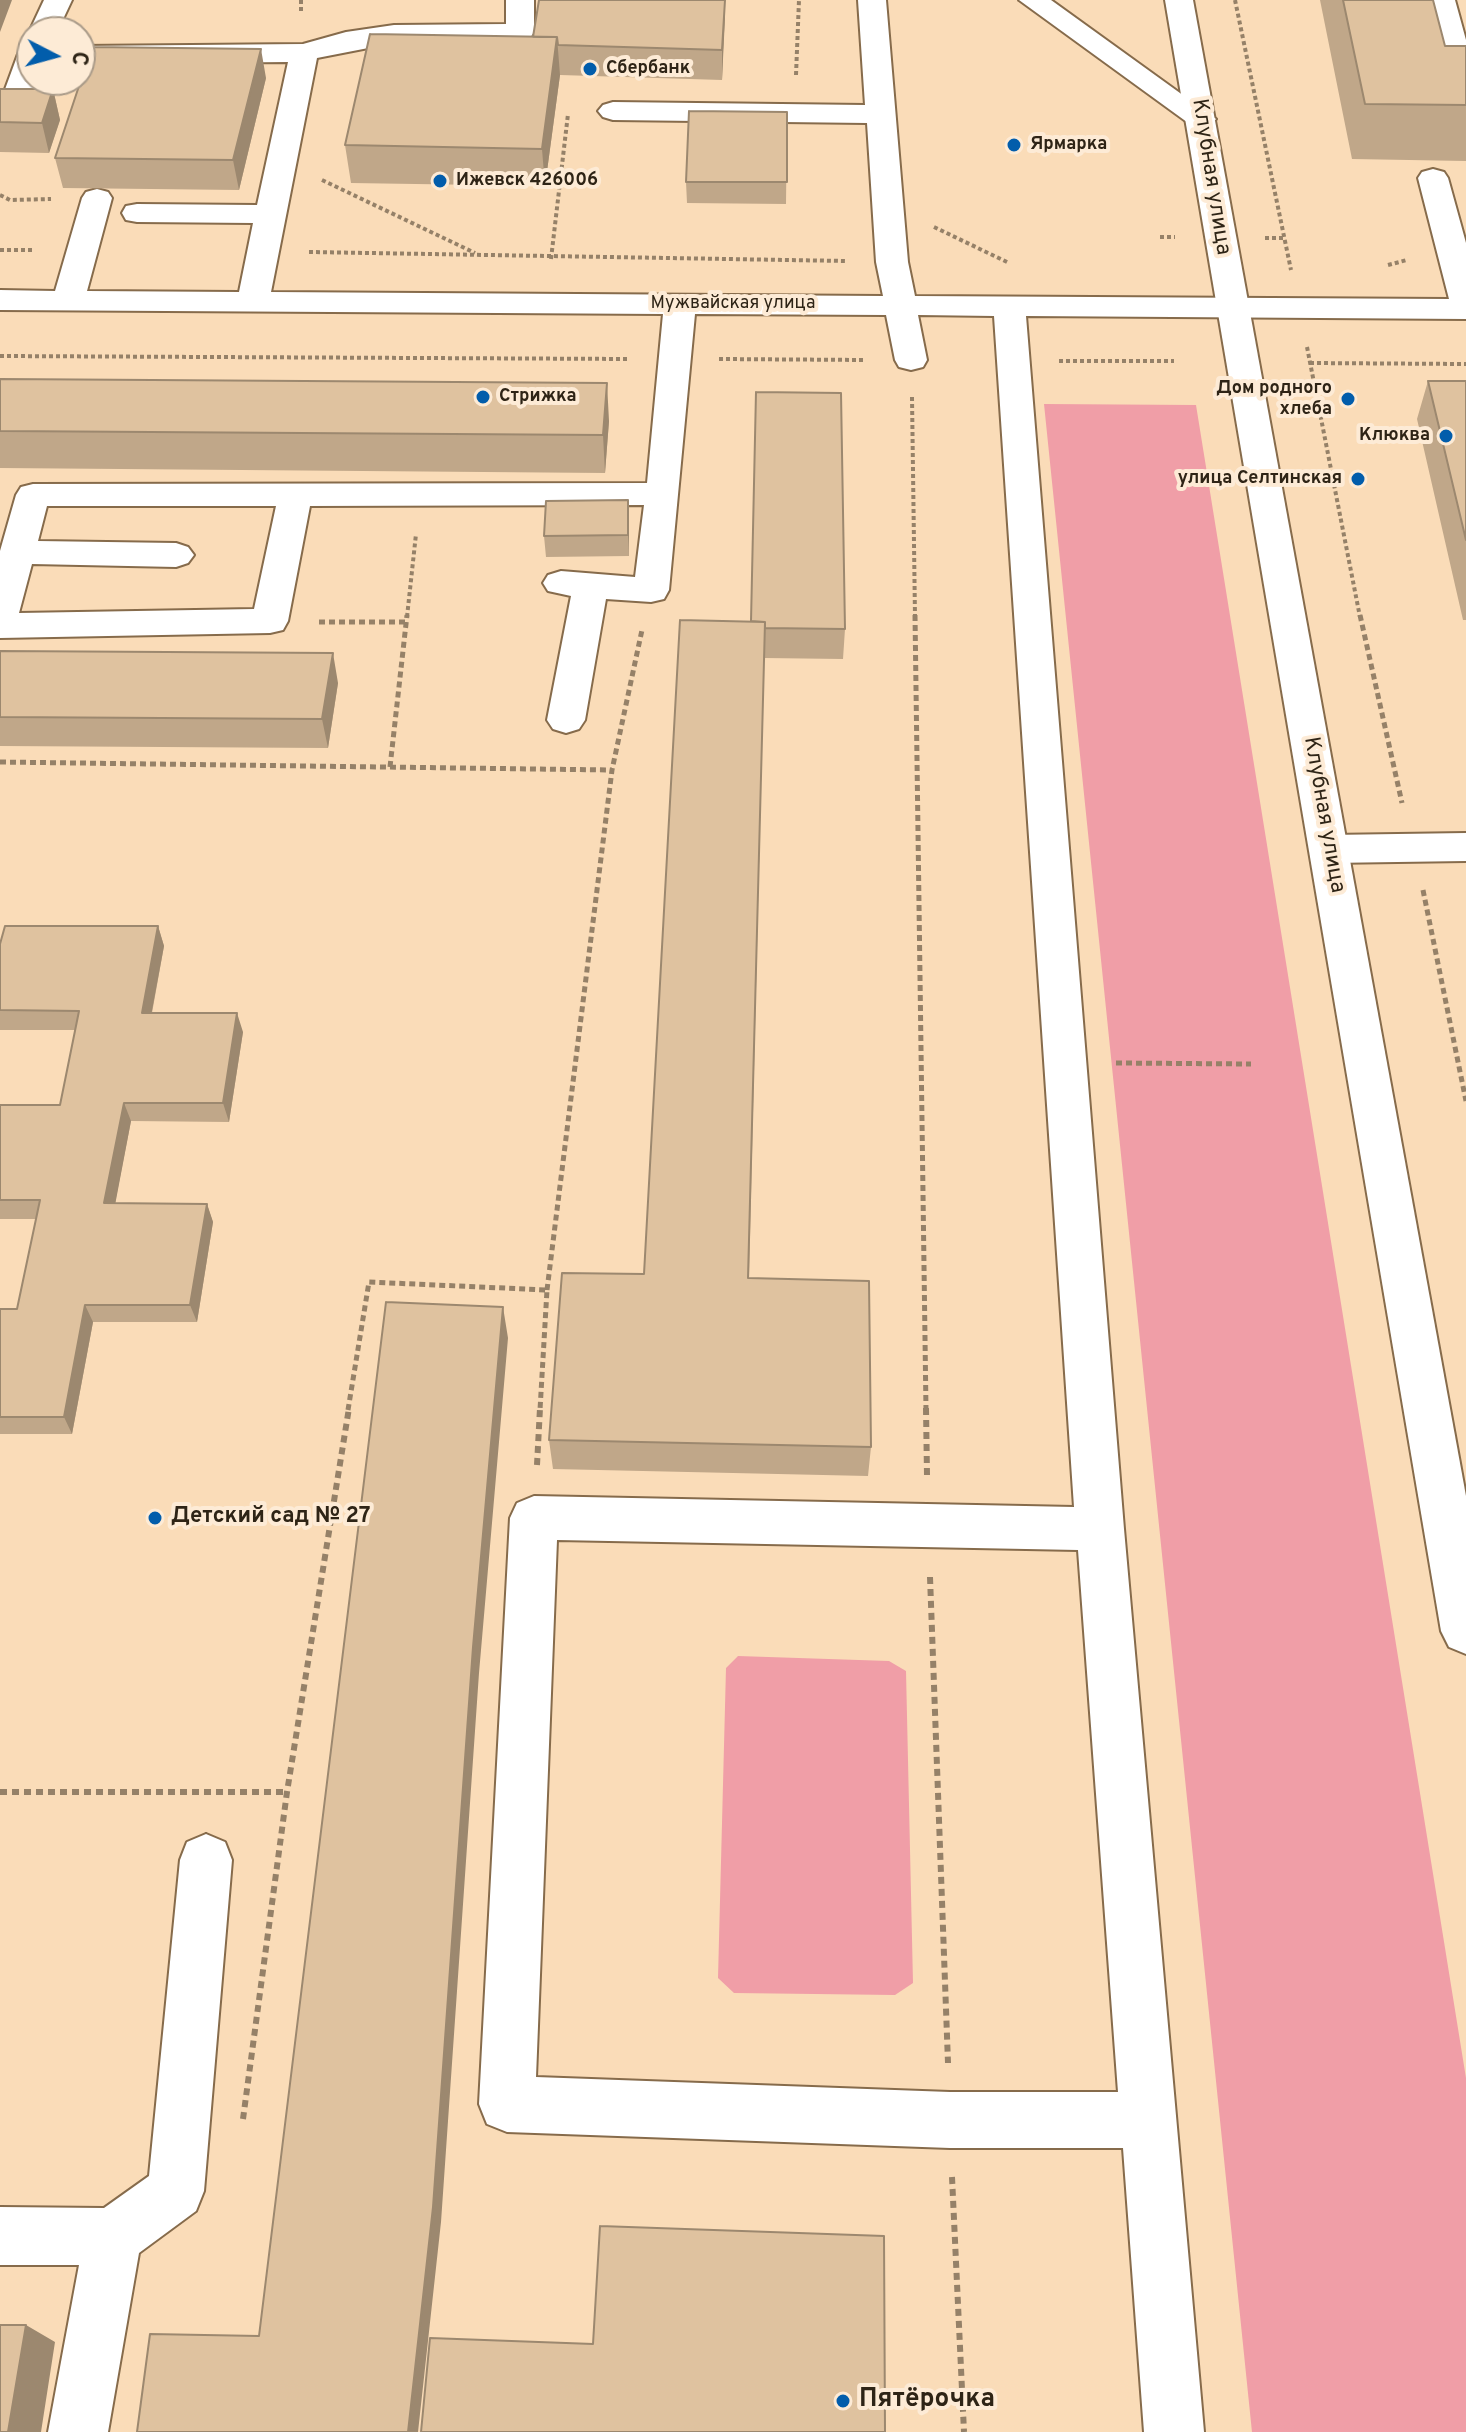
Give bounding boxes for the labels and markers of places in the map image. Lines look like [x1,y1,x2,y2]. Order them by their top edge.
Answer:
place label: Сбербанк [606,58,690,80]
marker: Сбербанк [581,60,599,78]
place label: Ярмарка [1030,134,1107,156]
marker: Ярмарка [1005,136,1023,154]
place label: Ижевск 426006 [456,170,598,192]
marker: Ижевск 426006 [431,172,449,190]
place label: Дом родного хлеба [1216,378,1332,420]
place label: Стрижка [499,386,577,408]
marker: Стрижка [474,388,492,406]
marker: Дом родного хлеба [1339,390,1357,408]
place label: Клюква [1359,425,1430,447]
marker: Клюква [1437,427,1455,445]
place label: улица Селтинская [1178,468,1342,490]
marker: улица Селтинская [1349,470,1367,488]
place label: Детский сад № 27 [171,1505,371,1531]
marker: Детский сад № 27 [146,1509,164,1527]
place label: Пятёрочка [859,2385,995,2417]
marker: Пятёрочка [834,2392,852,2410]

